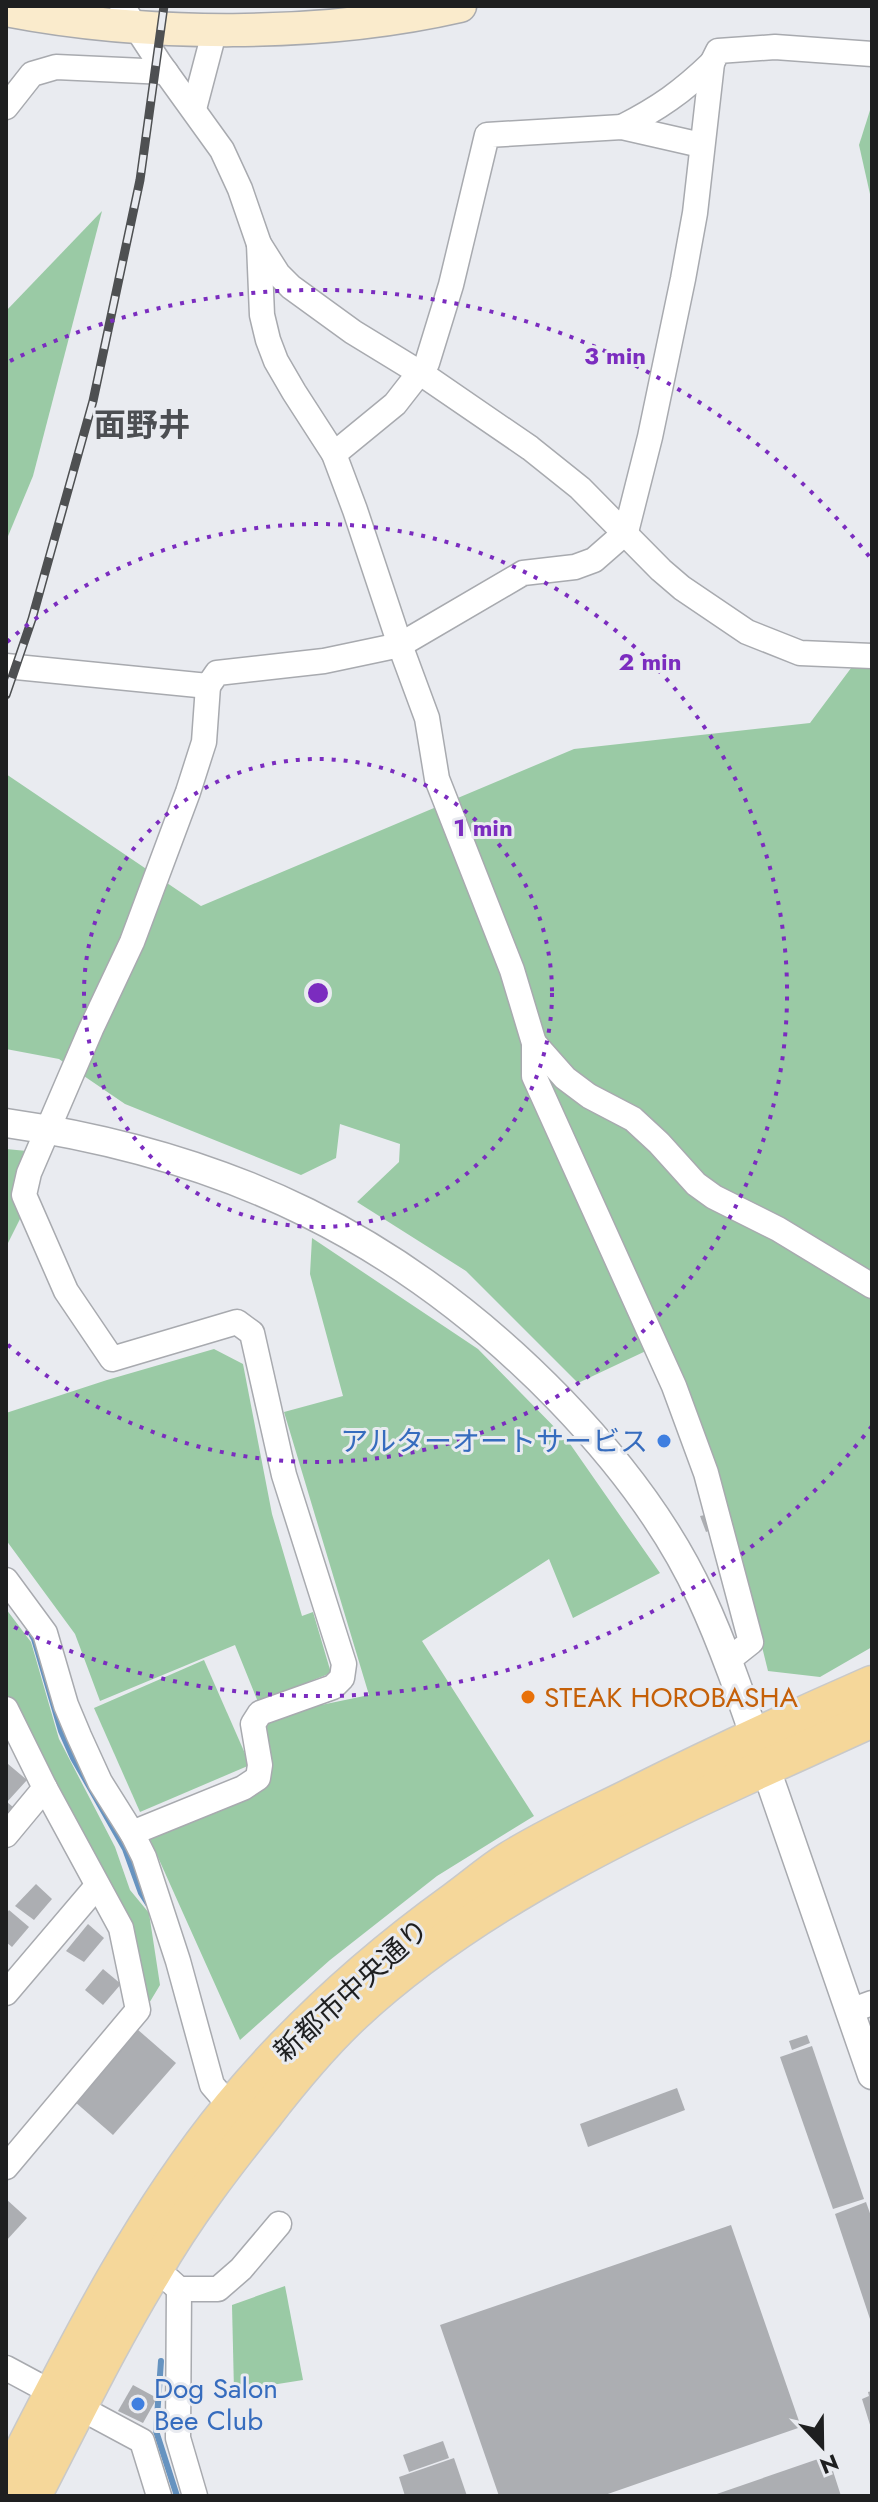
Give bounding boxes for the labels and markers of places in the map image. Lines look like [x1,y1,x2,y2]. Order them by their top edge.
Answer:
centre of rings [304,979,332,1007]
place label: アルターオートサービス [340,1421,648,1462]
marker: アルターオートサービス [655,1432,673,1450]
place label: STEAK HOROBASHA [544,1677,798,1718]
marker: STEAK HOROBASHA [519,1688,537,1706]
place label: Dog Salon Bee Club [154,2368,278,2441]
marker: Dog Salon Bee Club [129,2395,147,2413]

